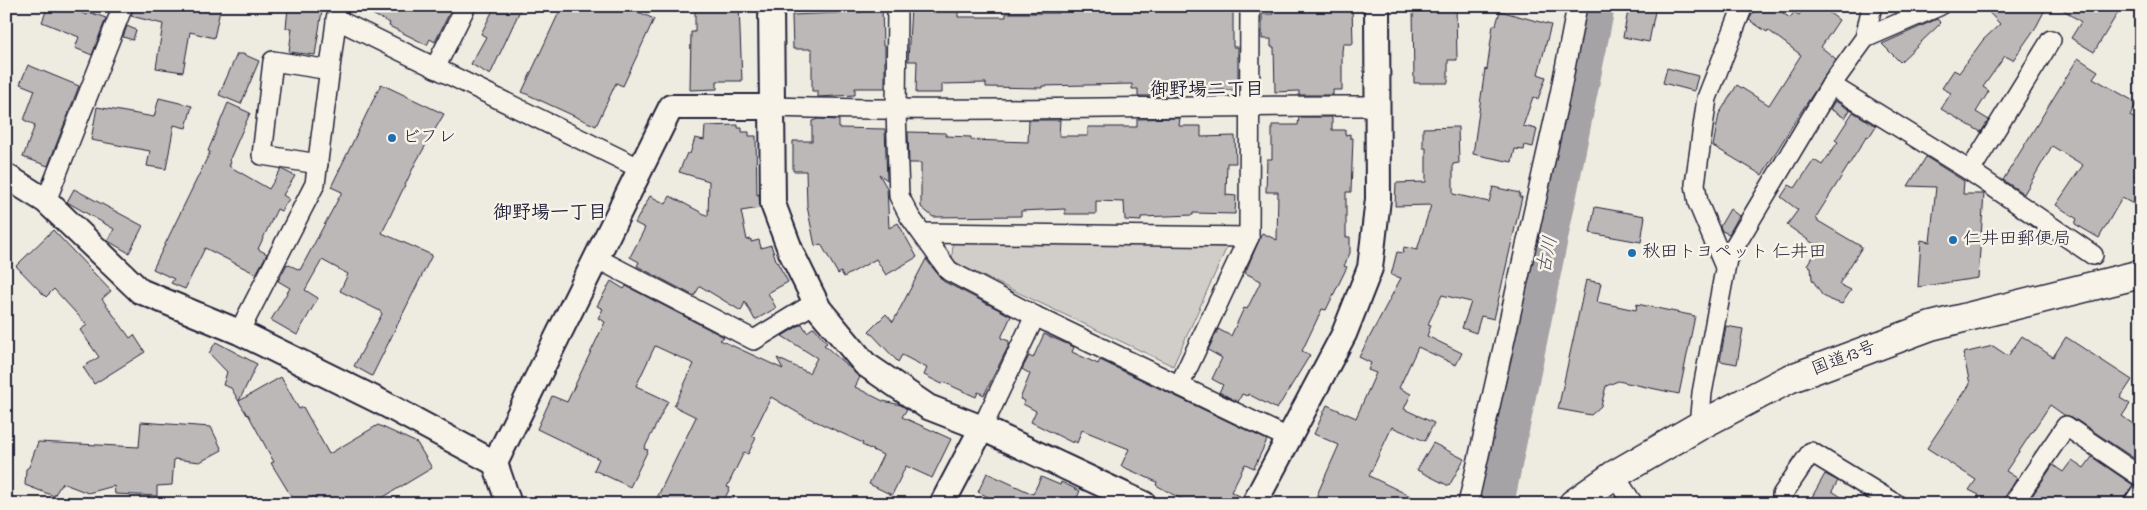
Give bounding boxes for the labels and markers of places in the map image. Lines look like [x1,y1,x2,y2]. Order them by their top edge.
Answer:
place label: ビフレ [402,125,456,151]
marker: ビフレ [386,132,398,144]
place label: 仁井田郵便局 [1963,227,2071,253]
marker: 仁井田郵便局 [1947,234,1959,246]
place label: 秋田トヨペット 仁井田 [1642,240,1827,266]
marker: 秋田トヨペット 仁井田 [1626,247,1638,259]

